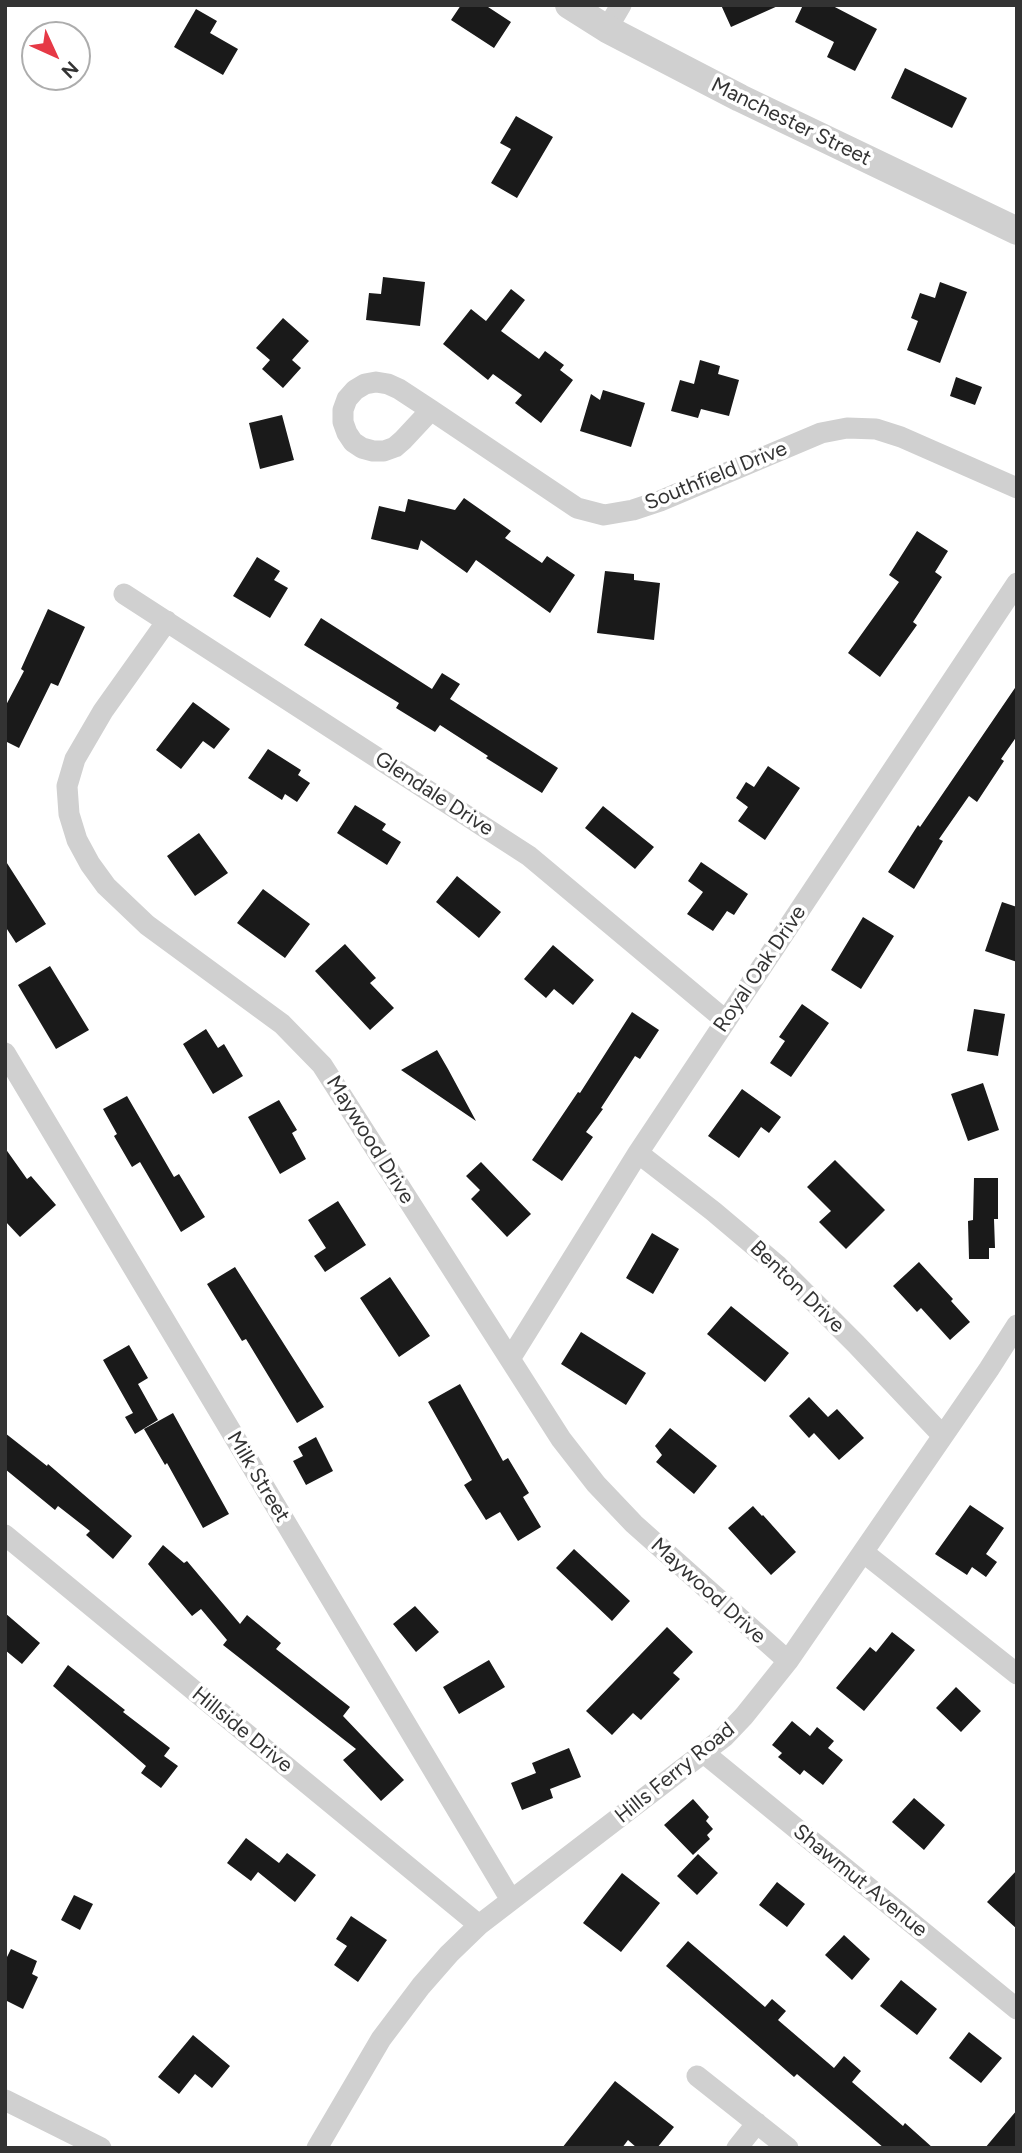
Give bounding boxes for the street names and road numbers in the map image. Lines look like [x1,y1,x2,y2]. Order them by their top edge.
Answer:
street label: Manchester Street [707,72,875,172]
street label: Southfield Drive [641,436,791,516]
street label: Glendale Drive [370,746,498,842]
street label: Royal Oak Drive [708,901,812,1037]
street label: Maywood Drive [321,1071,419,1209]
street label: Benton Drive [745,1236,849,1338]
street label: Milk Street [221,1427,295,1527]
street label: Maywood Drive [645,1533,771,1649]
street label: Hillside Drive [187,1682,297,1778]
street label: Hills Ferry Road [610,1717,740,1829]
street label: Shawmut Avenue [788,1819,932,1943]

